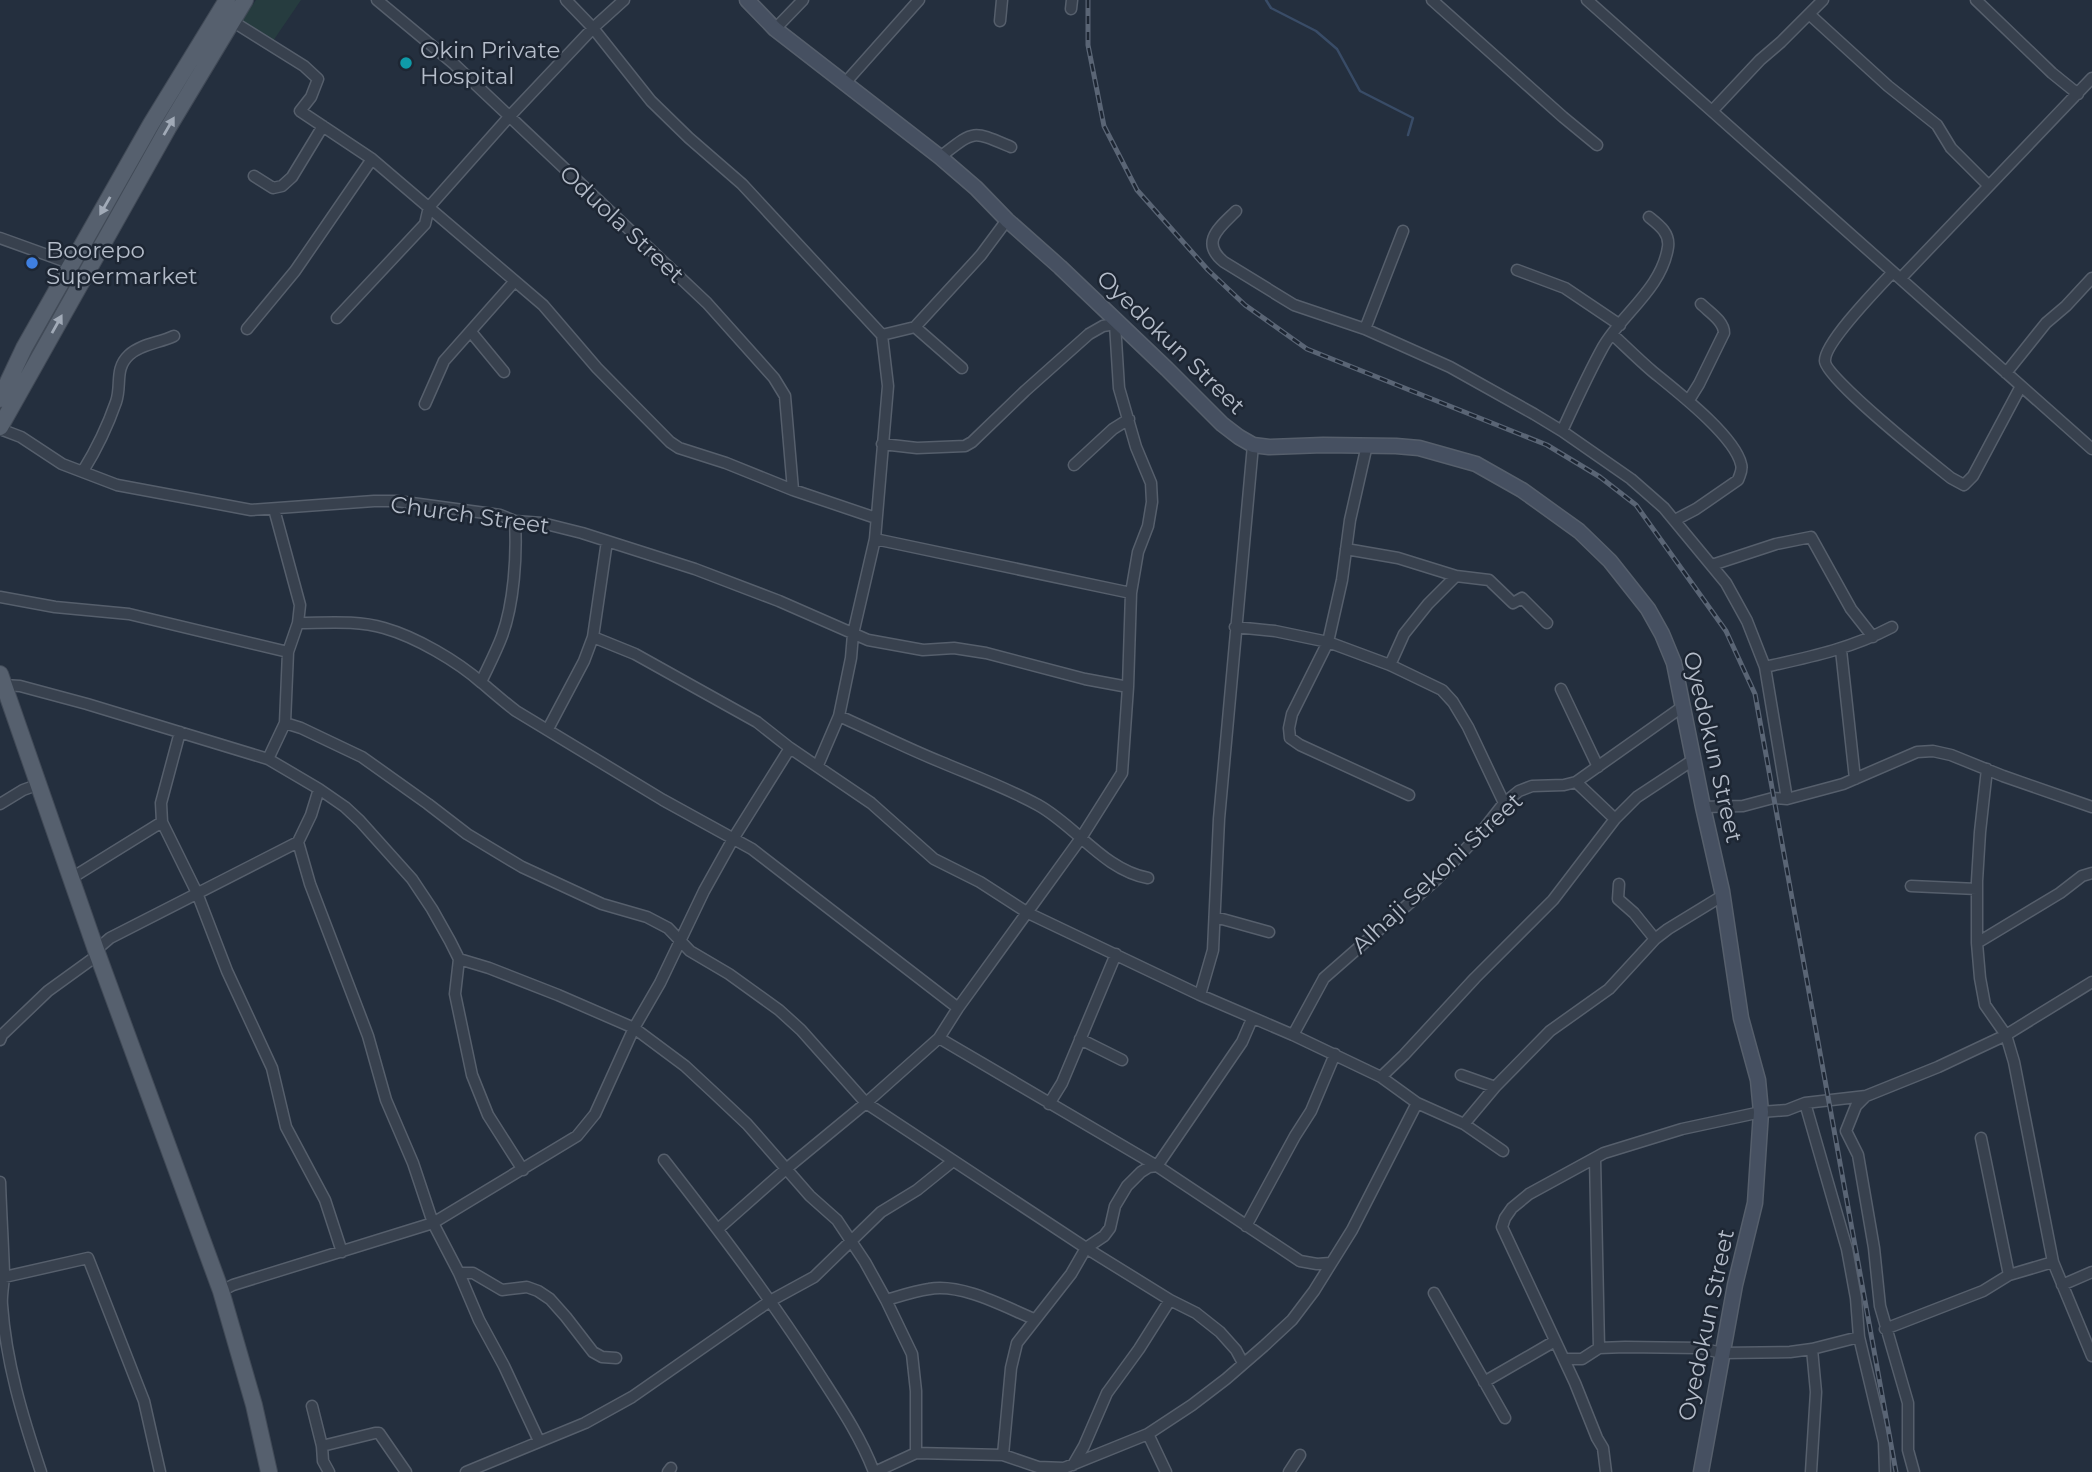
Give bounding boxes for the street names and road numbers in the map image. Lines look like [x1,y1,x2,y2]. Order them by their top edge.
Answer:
street label: Oduola Street [554,159,690,289]
street label: Oyedokun Street [1091,264,1251,420]
street label: Church Street [389,490,551,540]
street label: Oyedokun Street [1677,649,1749,845]
street label: Alhaji Sekoni Street [1346,787,1528,959]
street label: Oyedokun Street [1672,1227,1740,1423]

